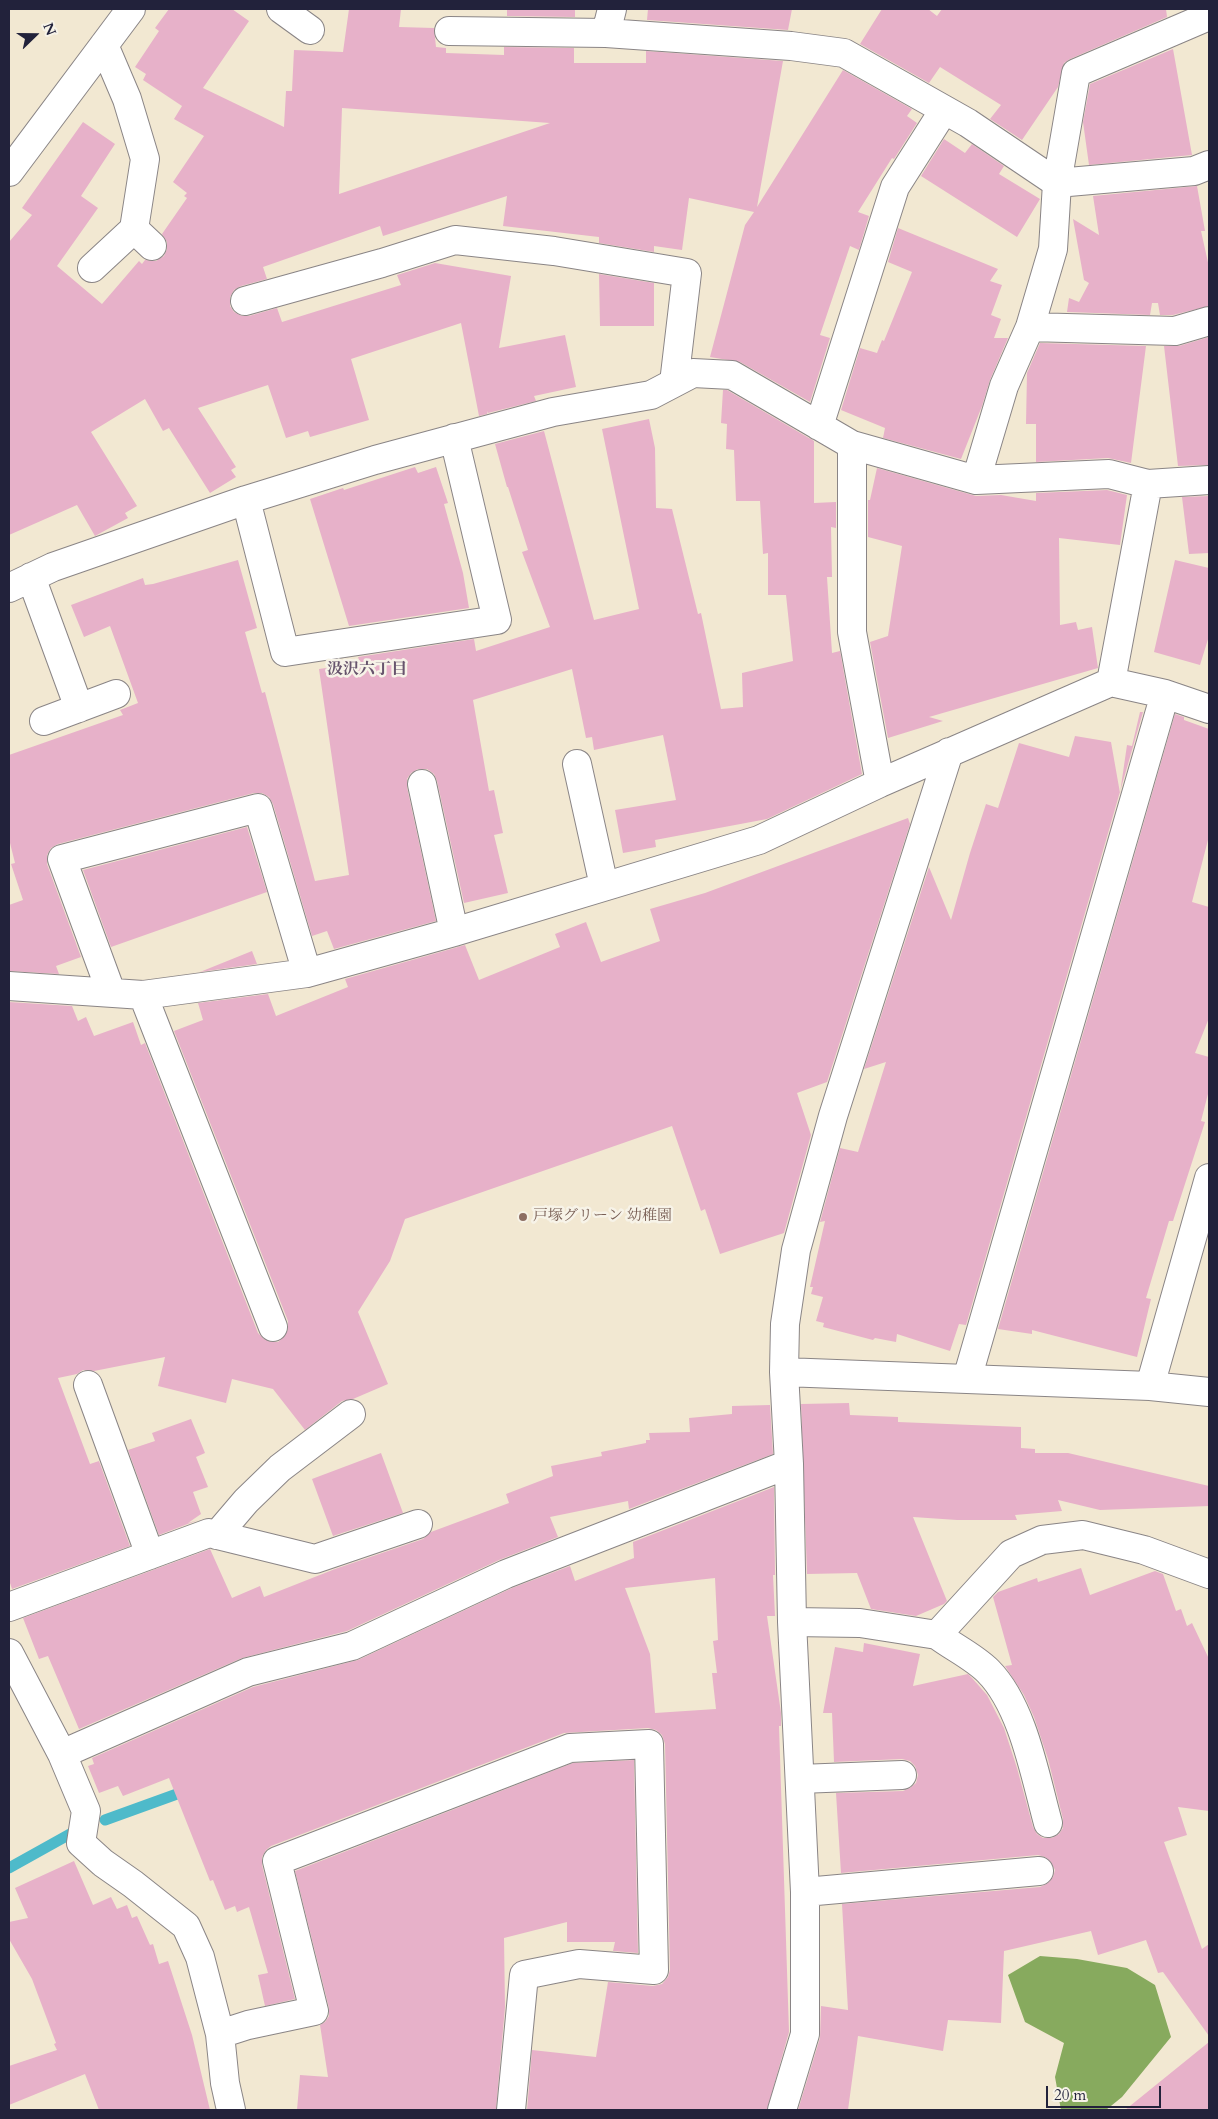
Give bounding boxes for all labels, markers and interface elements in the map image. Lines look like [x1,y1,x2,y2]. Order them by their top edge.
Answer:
north arrow [10,10,60,60]
text: N [38,20,60,38]
district label: 汲沢六丁目 [327,660,407,680]
place label: 戸塚グリーン 幼稚園 [533,1208,672,1226]
marker: 戸塚グリーン 幼稚園 [517,1211,529,1223]
scale bar [1048,2076,1163,2108]
text: 20 m [1054,2085,1086,2105]

